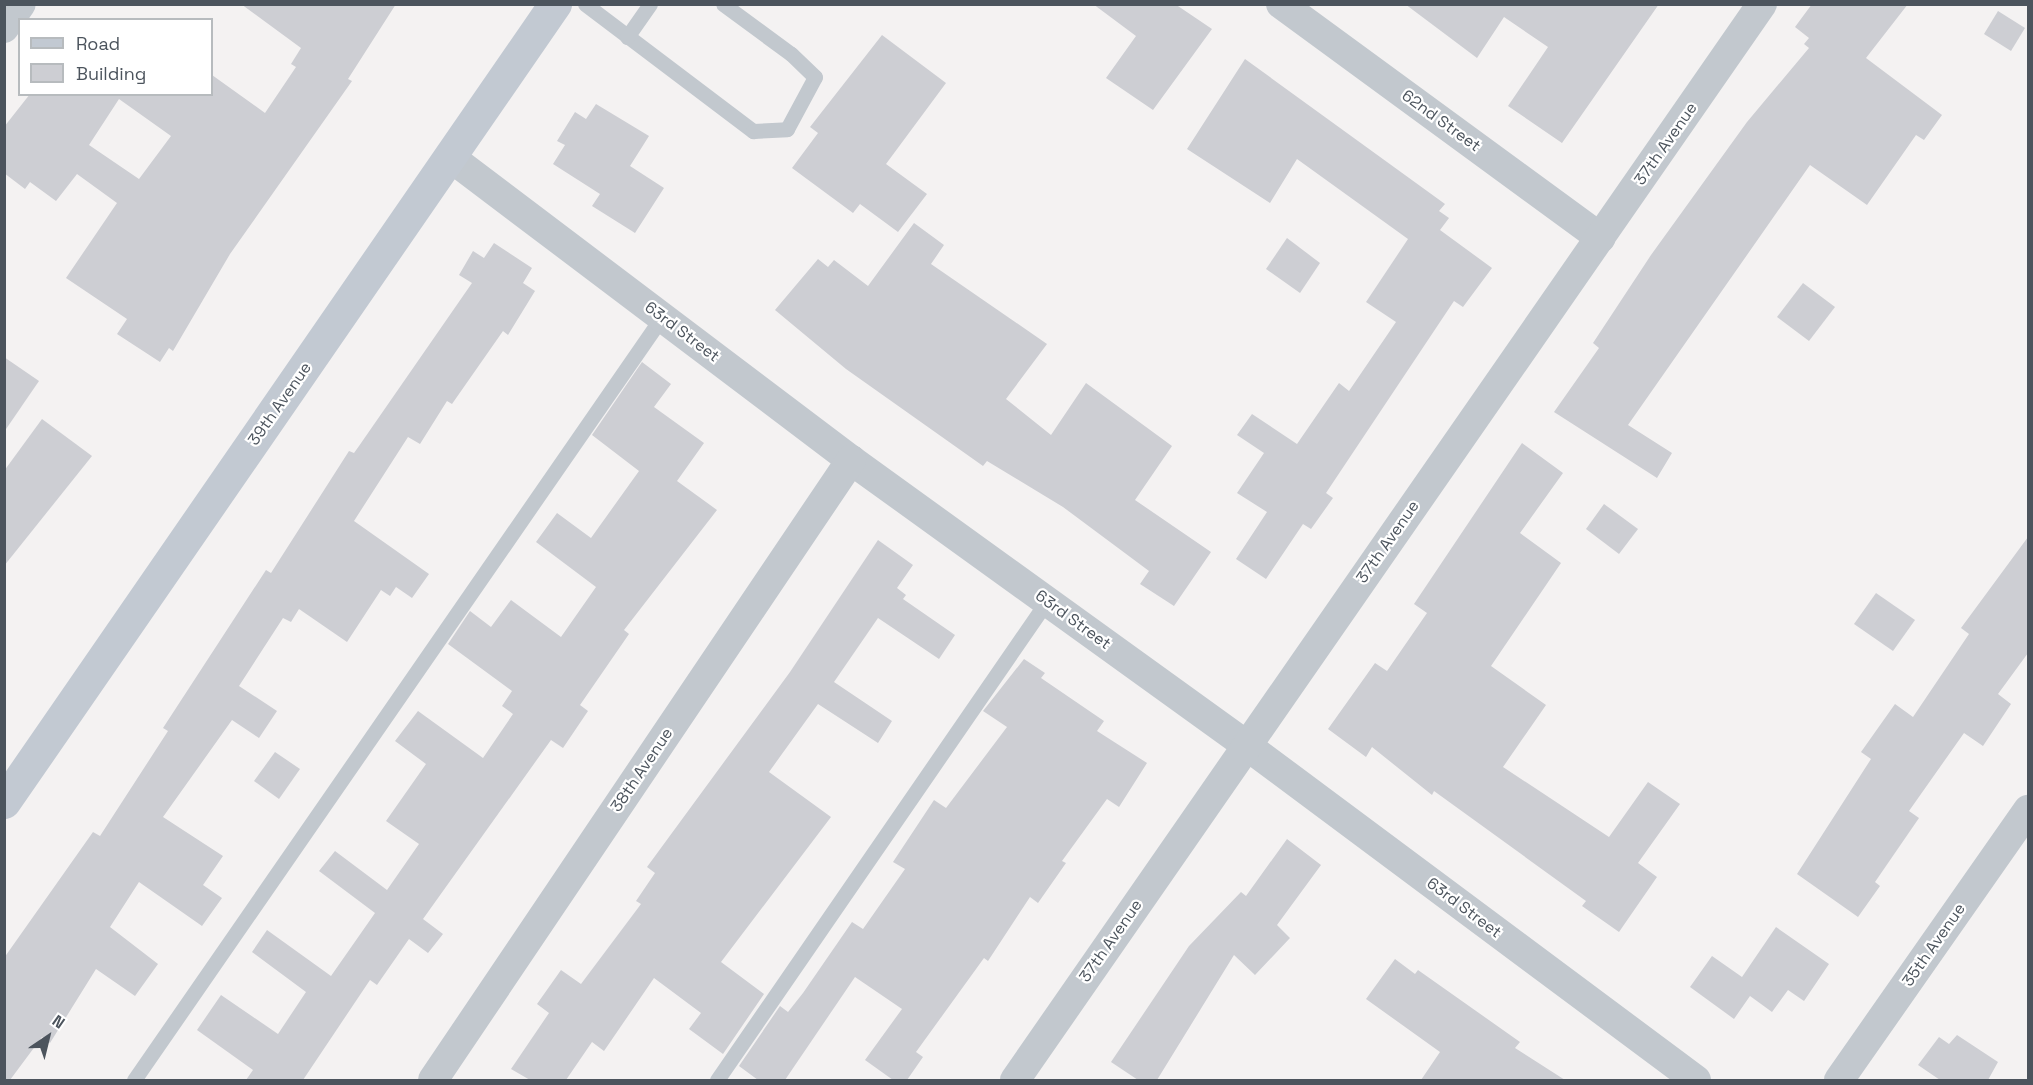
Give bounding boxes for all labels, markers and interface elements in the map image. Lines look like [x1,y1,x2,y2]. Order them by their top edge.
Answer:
legend [18,18,213,96]
text: Road [76,32,120,55]
text: Building [76,62,146,85]
street label: 62nd Street [1398,86,1484,156]
street label: 37th Avenue [1630,99,1702,189]
street label: 63rd Street [641,298,723,366]
street label: 39th Avenue [244,359,316,449]
street label: 37th Avenue [1352,497,1424,587]
street label: 63rd Street [1032,586,1114,654]
street label: 38th Avenue [607,724,677,816]
street label: 63rd Street [1423,874,1505,942]
street label: 37th Avenue [1075,896,1147,986]
street label: 35th Avenue [1898,900,1970,990]
north arrow [18,1007,78,1067]
text: N [48,1010,69,1034]

